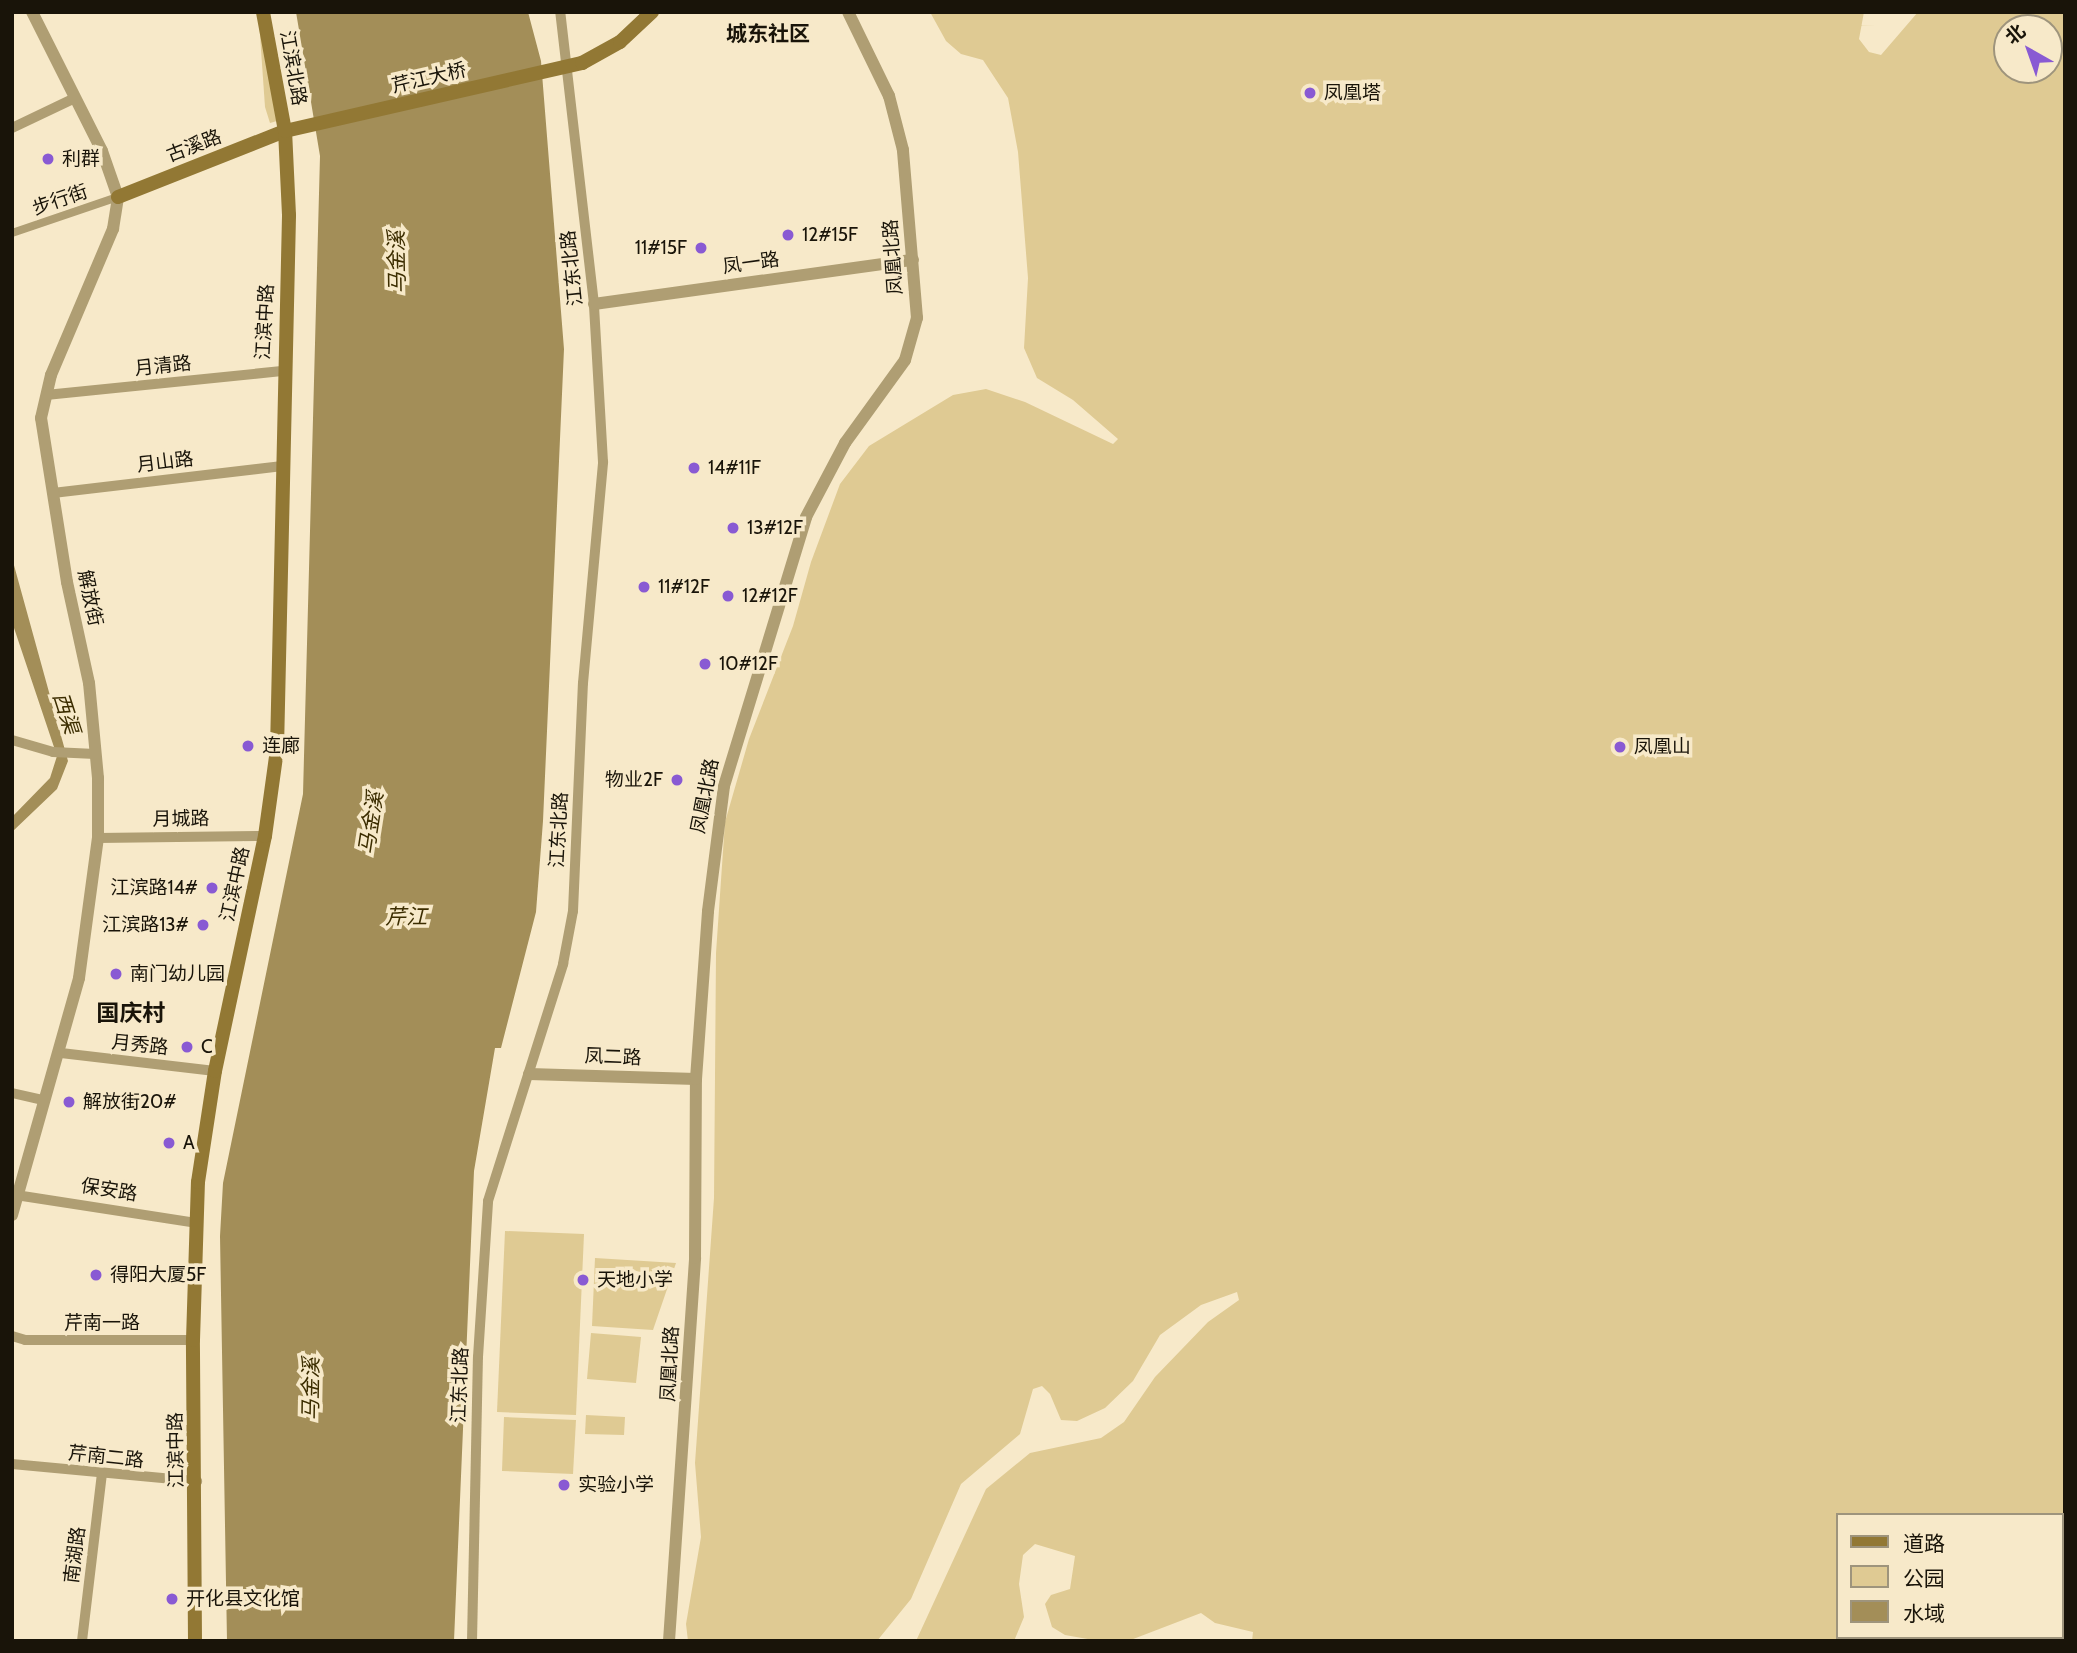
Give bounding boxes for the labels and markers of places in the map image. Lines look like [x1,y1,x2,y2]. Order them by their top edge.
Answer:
place label: 凤凰塔 [1324,82,1381,104]
marker: 凤凰塔 [1302,85,1318,101]
place label: 利群 [62,148,100,170]
marker: 利群 [40,151,56,167]
place label: 12#15F [802,224,858,246]
marker: 12#15F [780,227,796,243]
place label: 11#15F [635,237,687,259]
marker: 11#15F [693,240,709,256]
place label: 14#11F [708,457,761,479]
marker: 14#11F [686,460,702,476]
place label: 13#12F [747,517,803,539]
marker: 13#12F [725,520,741,536]
place label: 11#12F [658,576,710,598]
marker: 11#12F [636,579,652,595]
place label: 12#12F [742,585,798,607]
marker: 12#12F [720,588,736,604]
place label: 10#12F [719,653,778,675]
marker: 10#12F [697,656,713,672]
place label: 连廊 [262,735,300,757]
place label: 凤凰山 [1634,736,1691,758]
marker: 连廊 [240,738,256,754]
marker: 凤凰山 [1612,739,1628,755]
place label: 物业2F [605,769,663,791]
marker: 物业2F [669,772,685,788]
place label: 江滨路14# [110,877,198,899]
marker: 江滨路14# [204,880,220,896]
place label: 江滨路13# [102,914,189,936]
marker: 江滨路13# [195,917,211,933]
place label: 南门幼儿园 [130,963,225,985]
marker: 南门幼儿园 [108,966,124,982]
place label: C [201,1036,213,1058]
marker: C [179,1039,195,1055]
place label: 解放街20# [83,1091,177,1113]
marker: 解放街20# [61,1094,77,1110]
place label: A [183,1132,195,1154]
marker: A [161,1135,177,1151]
place label: 得阳大厦5F [110,1264,206,1286]
marker: 得阳大厦5F [88,1267,104,1283]
place label: 天地小学 [597,1269,673,1291]
marker: 天地小学 [575,1272,591,1288]
place label: 实验小学 [578,1474,654,1496]
marker: 实验小学 [556,1477,572,1493]
place label: 开化县文化馆 [186,1588,300,1610]
marker: 开化县文化馆 [164,1591,180,1607]

